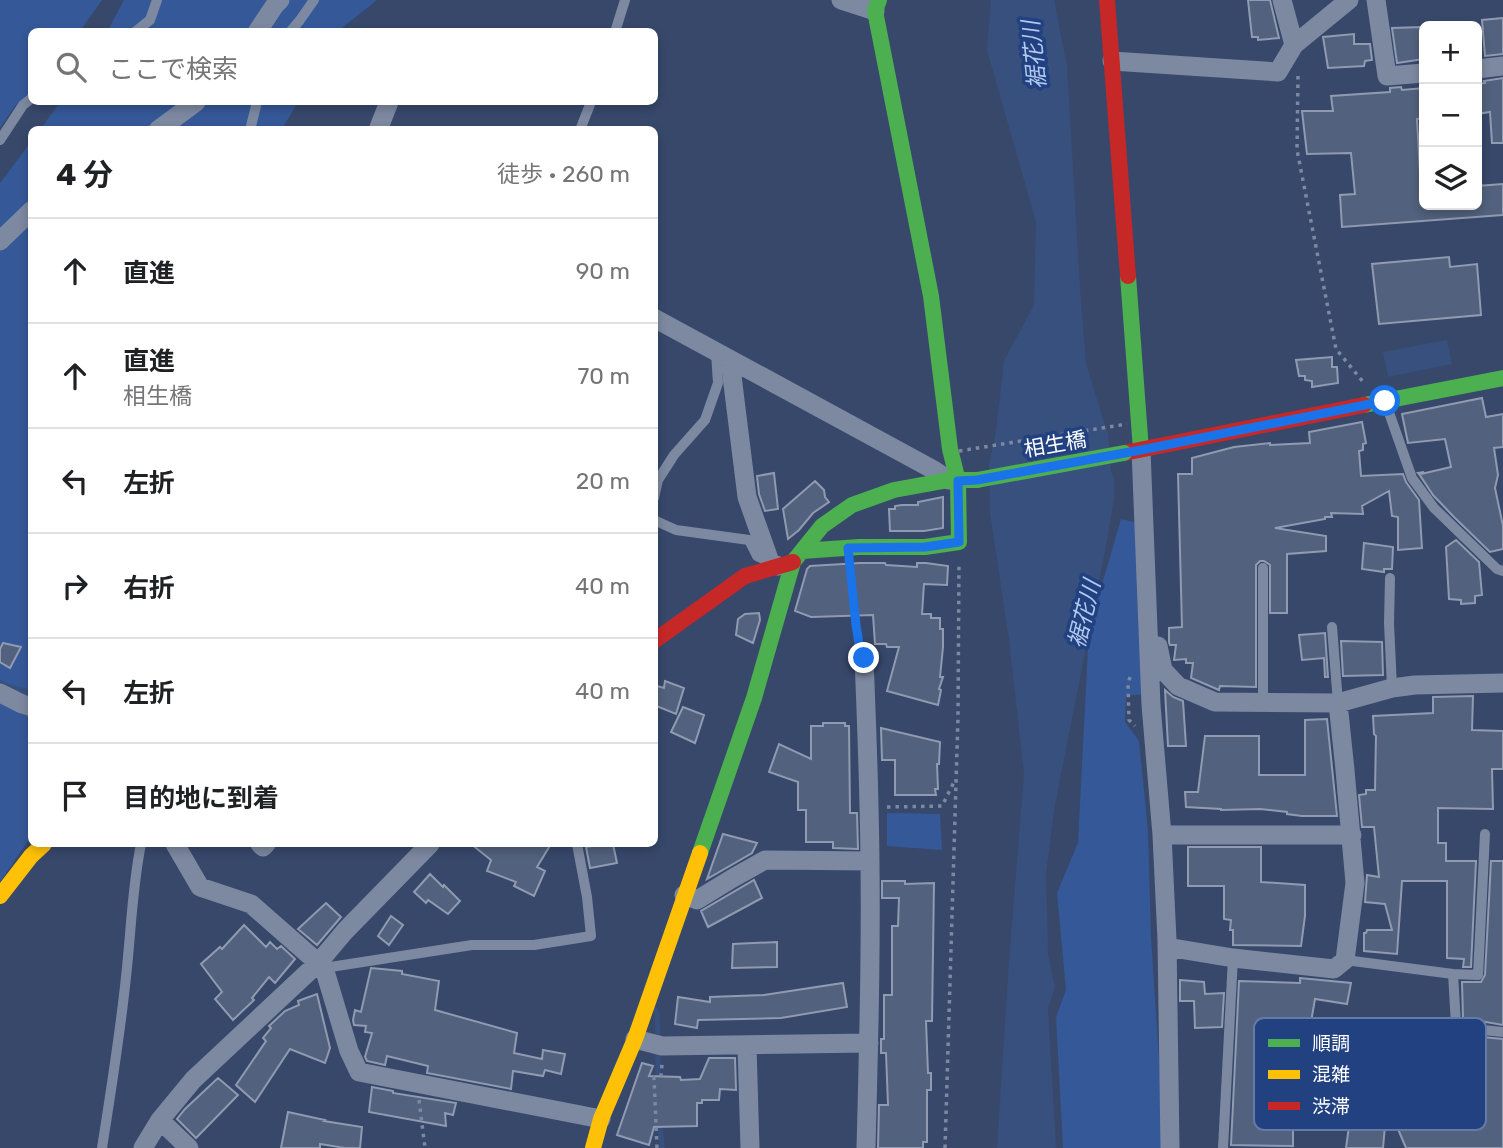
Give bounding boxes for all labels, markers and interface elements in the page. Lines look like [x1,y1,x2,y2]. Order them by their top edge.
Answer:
water label: 裾花川 [1016,16,1052,91]
map controls [1419,21,1482,210]
button: + [1419,21,1482,84]
search box [28,28,658,105]
icon: search [52,48,90,86]
text: ここで検索 [108,54,238,85]
button: − [1419,84,1482,147]
button: layers [1419,147,1482,210]
text: 4 分 [56,157,113,193]
text: 徒歩 · 260 m [497,160,630,188]
icon: ahead [56,252,94,290]
text: 90 m [576,257,630,285]
text: 直進 [123,258,175,289]
text: 直進 [123,346,175,377]
icon: ahead [56,357,94,395]
text: 70 m [578,362,630,390]
text: 相生橋 [123,382,192,410]
route start [1369,385,1400,416]
street label: 相生橋 [1022,426,1088,462]
icon: left [56,462,94,500]
text: 20 m [576,467,630,495]
text: 左折 [123,468,175,499]
icon: right [56,567,94,605]
text: 40 m [575,572,630,600]
text: 右折 [123,573,175,604]
water label: 裾花川 [1062,574,1107,651]
route end [848,642,879,673]
icon: left [56,672,94,710]
text: 40 m [575,677,630,705]
text: 左折 [123,678,175,709]
icon: arrive [56,777,94,815]
text: 目的地に到着 [123,783,279,814]
legend [1254,1018,1486,1130]
text: 順調 [1312,1032,1350,1055]
text: 混雑 [1312,1063,1350,1086]
text: 渋滞 [1312,1095,1350,1118]

